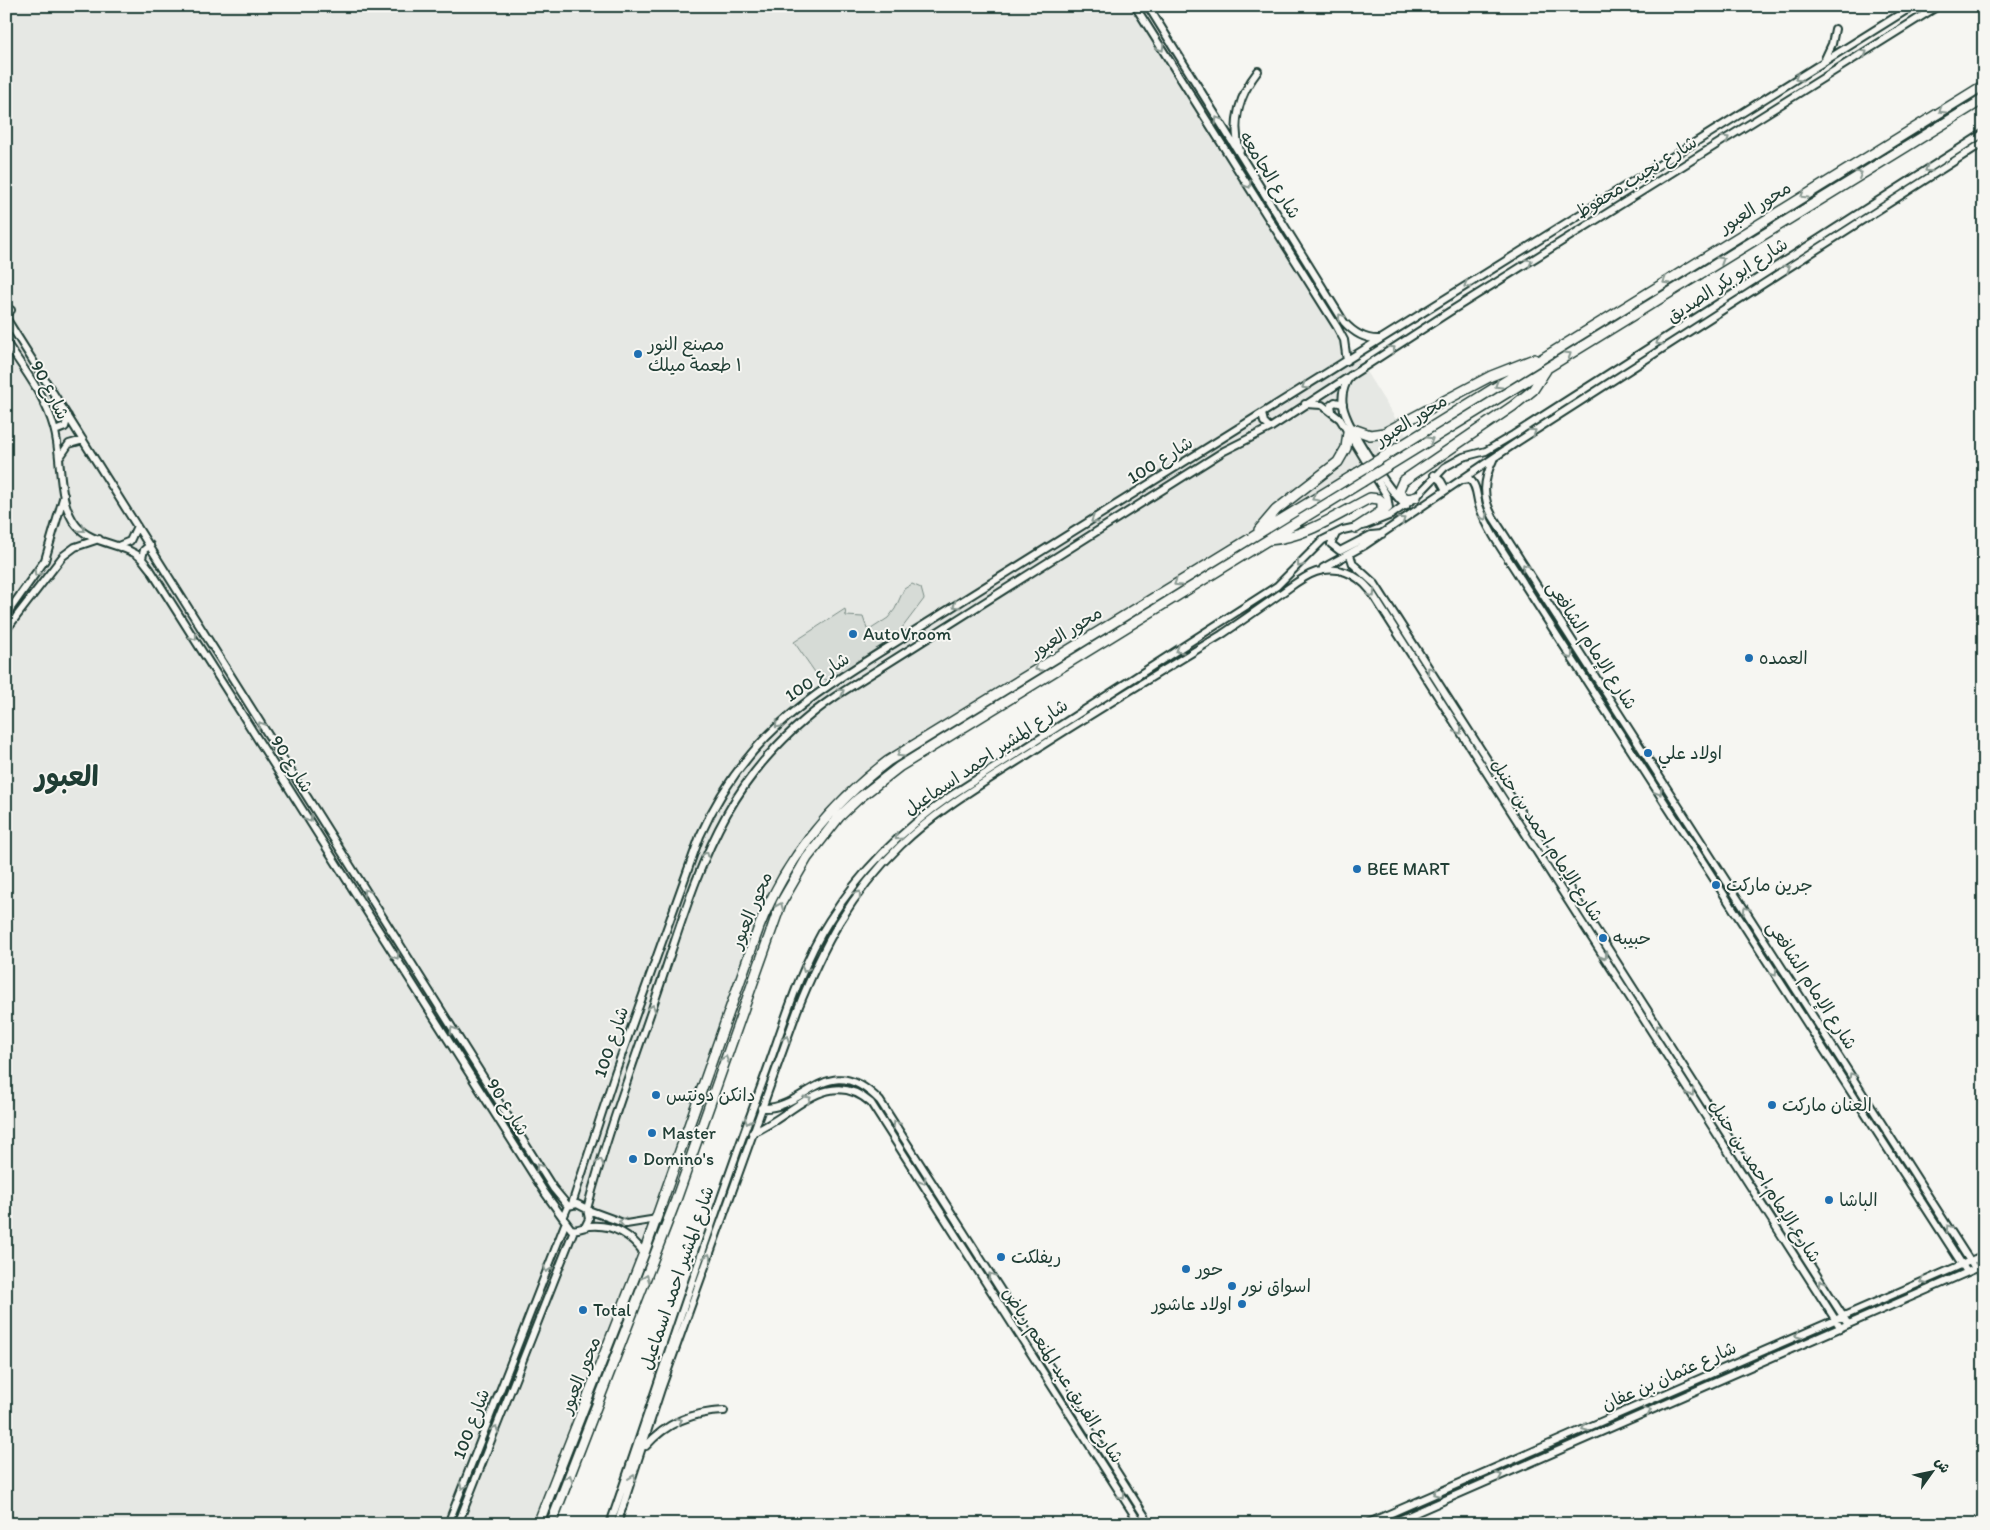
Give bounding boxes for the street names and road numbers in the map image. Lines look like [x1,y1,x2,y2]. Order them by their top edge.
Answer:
street label: شارع الجامعه [1234,127,1306,223]
street label: شارع نجيب محفوظ [1571,131,1701,224]
street label: محور العبور [1713,176,1795,239]
street label: شارع ابو بكر الصديق [1662,233,1792,328]
street label: شارع 90 [25,357,74,424]
street label: محور العبور [1369,389,1451,452]
street label: شارع 100 [1123,431,1198,490]
street label: شارع الإمام الشافعى [1540,576,1642,715]
street label: محور العبور [1024,601,1106,664]
street label: شارع 100 [780,647,854,708]
street label: شارع المشير احمد اسماعيل [900,694,1073,821]
street label: شارع 90 [265,731,318,797]
street label: شارع الإمام احمد بن حنبل [1484,754,1608,927]
street label: محور العبور [724,868,777,953]
street label: شارع الإمام الشافعى [1760,916,1862,1055]
street label: شارع 100 [589,1004,634,1081]
street label: شارع 90 [481,1074,534,1140]
street label: شارع الإمام احمد بن حنبل [1702,1095,1826,1268]
street label: شارع المشير احمد اسماعيل [635,1183,720,1373]
street label: شارع الفريق عبد المنعم رياض [995,1283,1128,1469]
street label: محور العبور [554,1333,605,1419]
street label: شارع عثمان بن عفان [1598,1336,1740,1417]
street label: شارع 100 [448,1386,495,1463]

